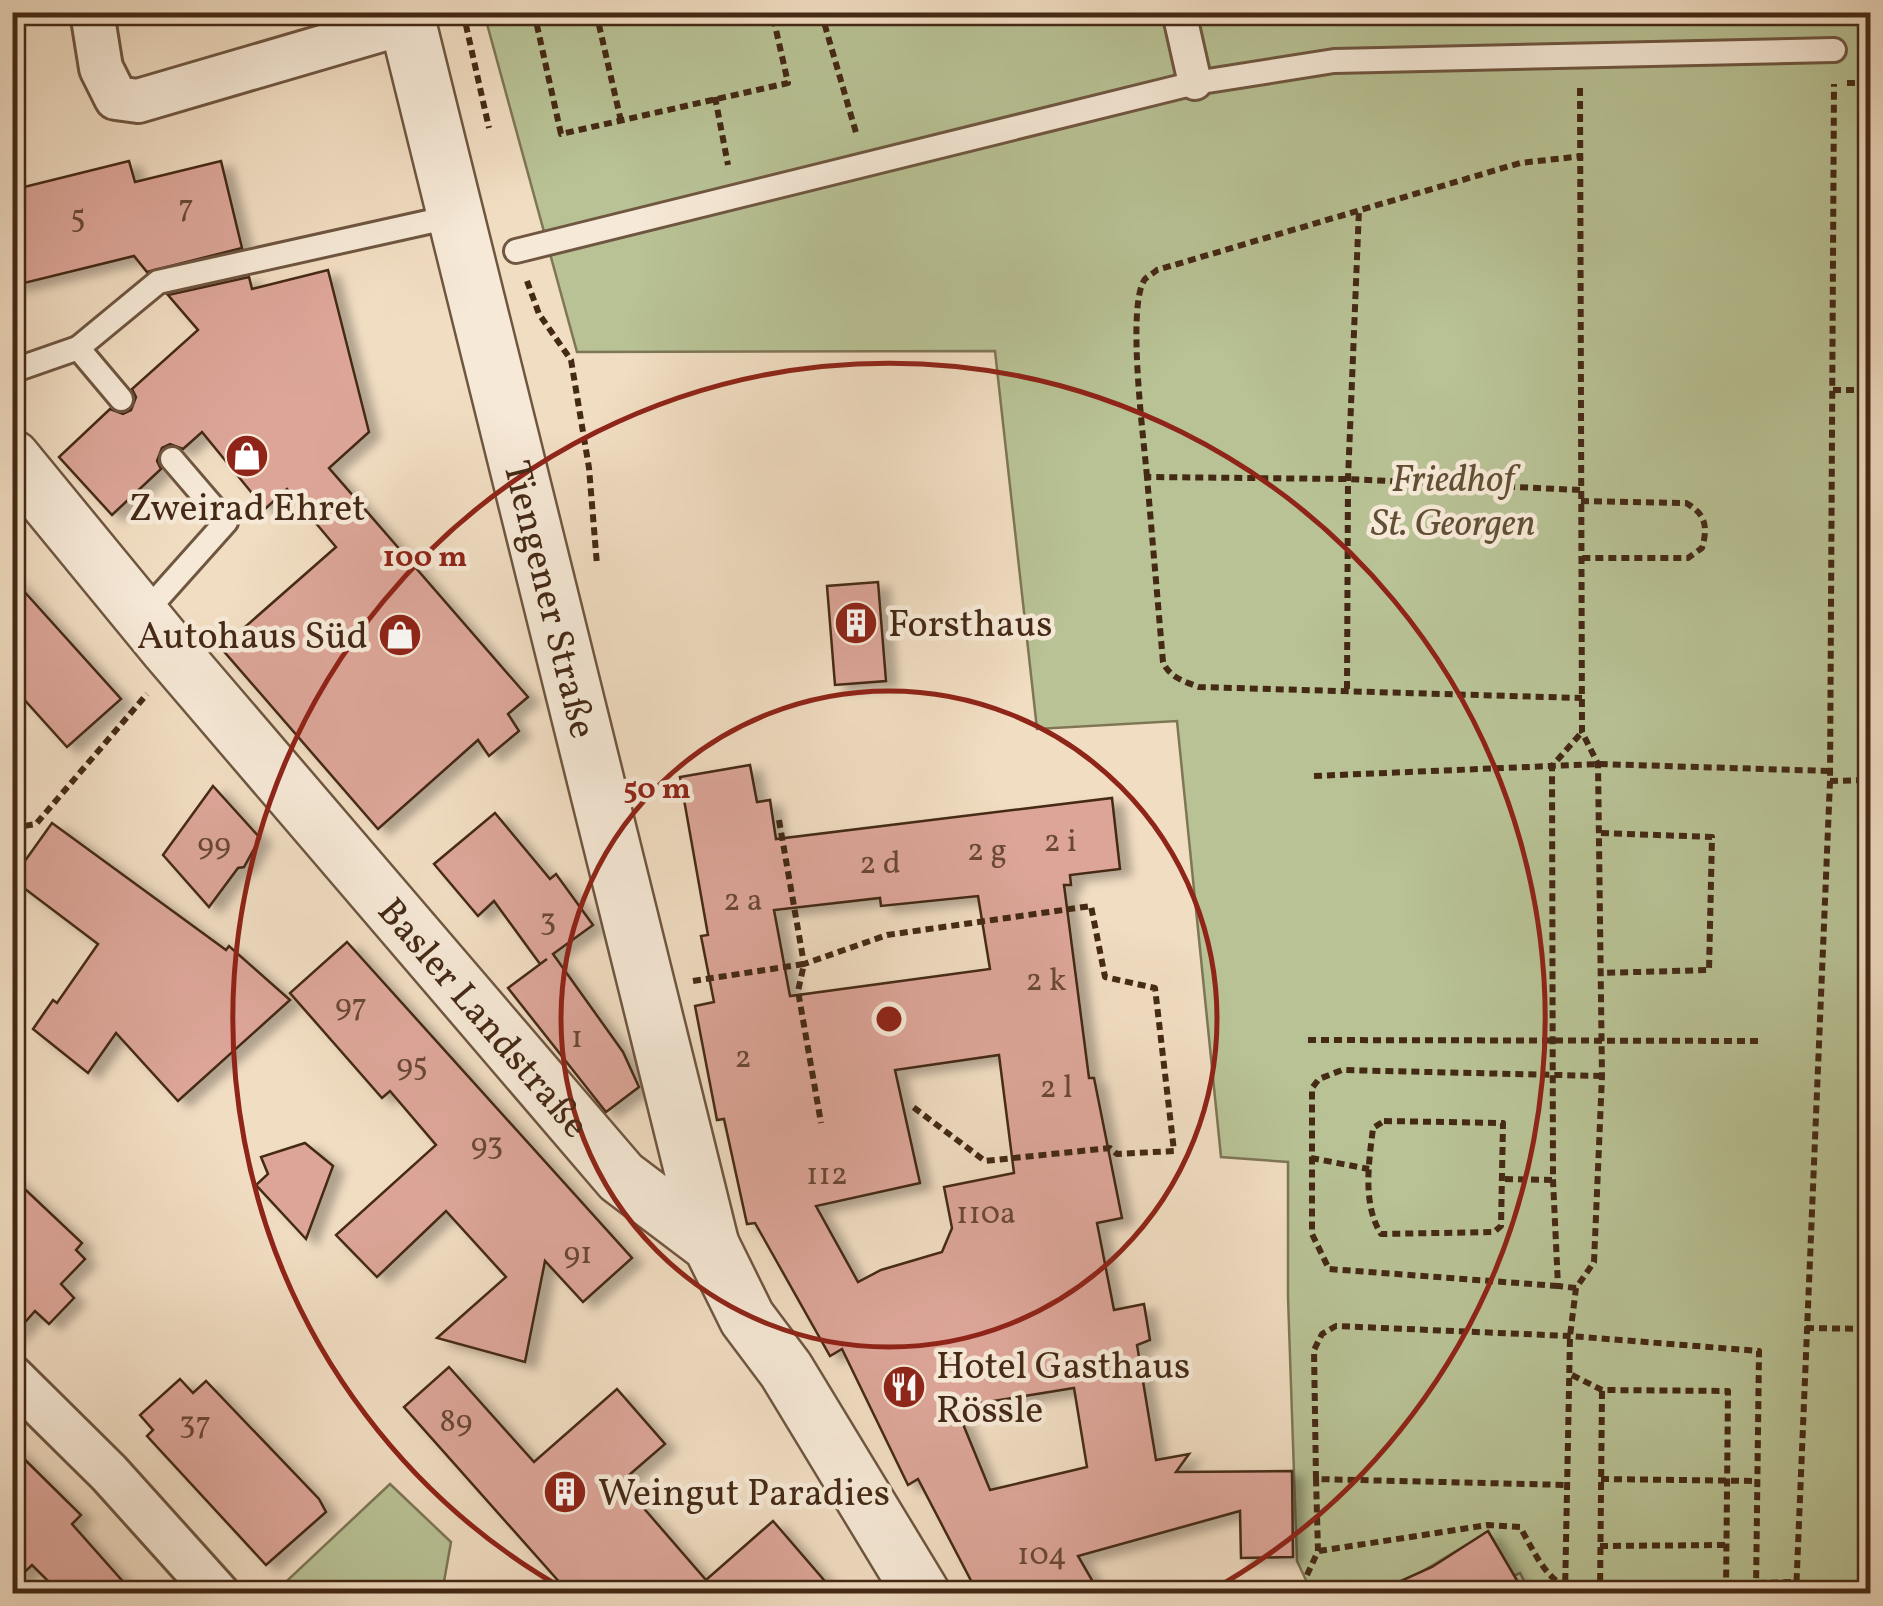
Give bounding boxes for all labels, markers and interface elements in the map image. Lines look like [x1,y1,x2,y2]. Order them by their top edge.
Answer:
house number: 7 [178,186,194,230]
house number: 5 [70,197,86,241]
shop icon: Zweirad Ehret [224,433,270,479]
park label: Friedhof St. Georgen [1371,455,1535,552]
street label: Tiengener Straße [487,456,607,744]
place label: Zweirad Ehret [128,484,366,537]
text: 100 m [383,537,467,579]
building icon: Forsthaus [833,600,879,646]
place label: Forsthaus [888,600,1052,653]
place label: Autohaus Süd [137,612,368,665]
shop icon: Autohaus Süd [377,612,423,658]
text: 50 m [623,769,691,811]
house number: 2 i [1043,821,1077,865]
house number: 99 [197,824,231,868]
house number: 2 g [967,830,1007,874]
house number: 2 d [859,843,901,887]
house number: 2 a [723,880,763,924]
street label: Basler Landstraße [363,888,600,1151]
house number: 3 [540,900,556,944]
house number: 2 k [1025,960,1067,1004]
house number: 97 [335,985,367,1029]
centre of rings [871,1001,907,1037]
house number: 1 [571,1017,583,1061]
house number: 2 [734,1037,752,1081]
house number: 95 [396,1045,428,1089]
house number: 2 l [1039,1067,1073,1111]
house number: 93 [471,1124,503,1168]
house number: 112 [806,1154,848,1198]
house number: 110a [956,1193,1016,1237]
house number: 91 [563,1233,593,1277]
place label: Hotel Gasthaus Rössle [936,1342,1190,1439]
restaurant icon: Hotel Gasthaus Rössle [881,1364,927,1410]
house number: 89 [440,1401,472,1445]
house number: 37 [179,1403,211,1447]
building icon: Weingut Paradies [542,1469,588,1515]
place label: Weingut Paradies [598,1469,890,1522]
house number: 104 [1017,1534,1067,1578]

